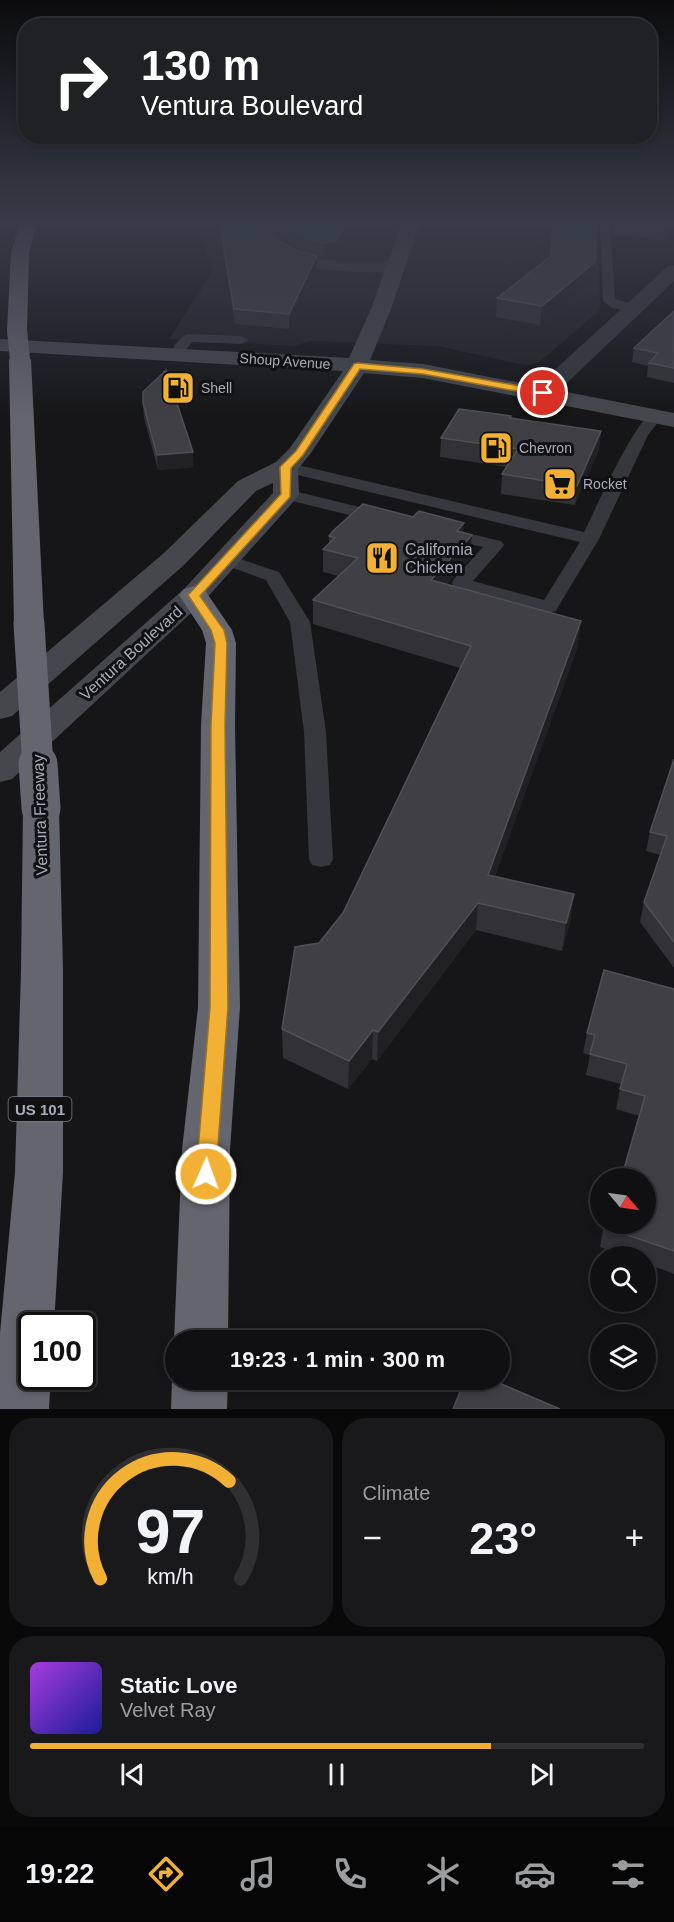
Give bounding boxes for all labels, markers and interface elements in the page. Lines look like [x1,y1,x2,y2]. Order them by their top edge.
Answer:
icon: right [42,42,120,120]
text: 130 m [141,42,260,89]
text: Ventura Boulevard [141,91,363,121]
street label: Shoup Avenue [239,350,331,372]
pin [517,367,568,418]
fuel station icon: Shell [160,370,196,406]
icon: arrive [526,376,559,409]
place label: Shell [201,380,232,396]
fuel station icon: Chevron [478,430,514,466]
place label: Chevron [519,440,572,456]
supermarket icon: Rocket [542,466,578,502]
place label: Rocket [583,476,627,492]
restaurant icon: California Chicken [364,540,400,576]
place label: California Chicken [405,541,473,576]
street label: Ventura Boulevard [76,603,186,703]
street label: Ventura Freeway [29,754,51,876]
road number: US 101 [9,1097,72,1121]
position arrow [174,1142,238,1206]
north arrow [590,1168,656,1234]
map controls [590,1168,656,1390]
button: search [590,1246,656,1312]
speed limit sign: 100 [18,1312,96,1390]
button: layers [590,1324,656,1390]
text: 19:23 · 1 min · 300 m [230,1347,445,1372]
text: Climate [363,1482,430,1504]
text: 97 [136,1497,205,1566]
text: 23° [469,1513,537,1564]
text: − [363,1519,382,1556]
text: + [625,1519,644,1556]
text: km/h [148,1566,194,1590]
text: Static Love [120,1673,237,1698]
text: Velvet Ray [120,1699,216,1721]
icon: previous [116,1758,149,1791]
icon: pause [320,1758,353,1791]
icon: next [525,1758,558,1791]
icon: directions [145,1853,187,1895]
icon: music [237,1853,279,1895]
icon: phone [329,1853,371,1895]
icon: climate [422,1853,464,1895]
icon: car [514,1853,556,1895]
icon: filters [607,1853,649,1895]
text: 19:22 [25,1859,94,1889]

